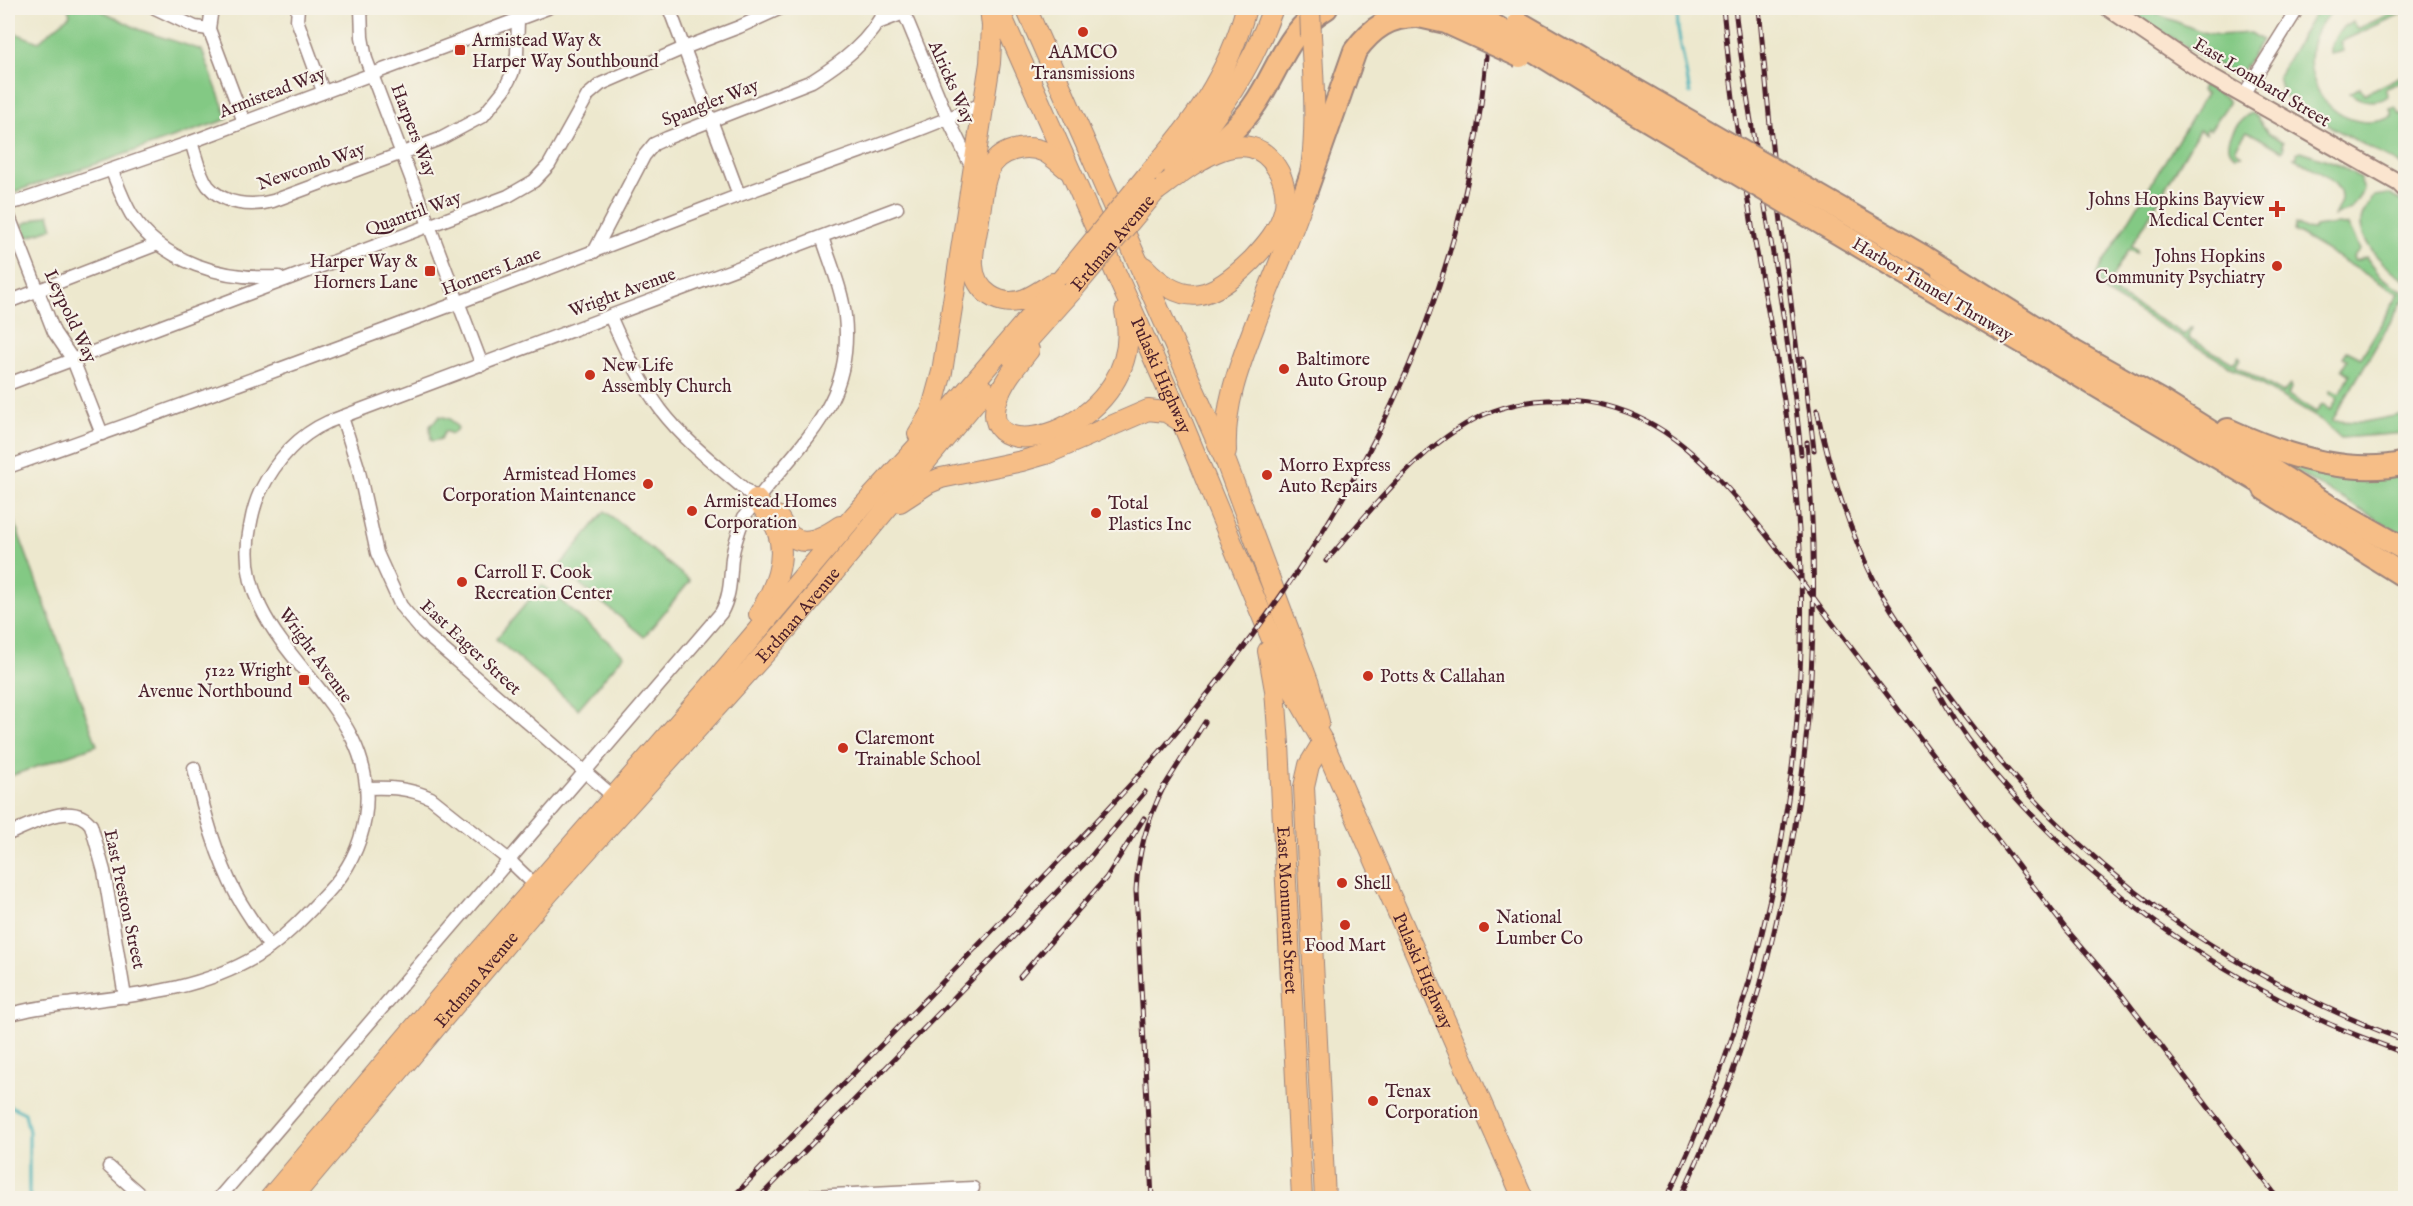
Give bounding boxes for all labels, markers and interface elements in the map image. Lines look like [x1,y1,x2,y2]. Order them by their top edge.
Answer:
marker: AAMCO Transmissions [1076,25,1090,39]
place label: Armistead Way & Harper Way Southbound [471,30,659,74]
street label: East Lombard Street [2189,33,2334,133]
street label: Alricks Way [922,37,979,128]
place label: AAMCO Transmissions [1031,42,1135,86]
marker: Armistead Way & Harper Way Southbound [453,43,467,57]
street label: Armistead Way [215,63,329,125]
street label: Spangler Way [659,74,763,132]
street label: Harpers Way [384,81,441,180]
street label: Newcomb Way [255,138,369,197]
street label: Quantril Way [362,186,465,242]
place label: Johns Hopkins Bayview Medical Center [2086,189,2265,233]
street label: Erdman Avenue [1067,191,1161,297]
marker: Johns Hopkins Bayview Medical Center [2268,200,2286,218]
street label: Harbor Tunnel Thruway [1848,233,2017,348]
street label: Horners Lane [439,243,544,302]
place label: Johns Hopkins Community Psychiatry [2095,246,2265,290]
place label: Harper Way & Horners Lane [310,251,418,295]
marker: Johns Hopkins Community Psychiatry [2270,259,2284,273]
street label: Wright Avenue [566,263,679,323]
marker: Harper Way & Horners Lane [423,264,437,278]
street label: Leypold Way [38,266,101,367]
street label: Pulaski Highway [1124,314,1196,438]
place label: Baltimore Auto Group [1295,349,1387,393]
place label: New Life Assembly Church [601,355,732,399]
marker: Baltimore Auto Group [1277,362,1291,376]
marker: New Life Assembly Church [583,368,597,382]
place label: Morro Express Auto Repairs [1278,455,1391,499]
place label: Armistead Homes Corporation Maintenance [443,464,636,508]
marker: Morro Express Auto Repairs [1260,468,1274,482]
marker: Armistead Homes Corporation Maintenance [641,477,655,491]
place label: Armistead Homes Corporation [703,491,837,535]
place label: Total Plastics Inc [1108,493,1192,537]
marker: Armistead Homes Corporation [685,504,699,518]
marker: Total Plastics Inc [1089,506,1103,520]
place label: Carroll F. Cook Recreation Center [474,562,612,606]
street label: Erdman Avenue [752,563,846,669]
marker: Carroll F. Cook Recreation Center [455,575,469,589]
street label: East Eager Street [415,595,525,701]
street label: Wright Avenue [273,604,357,708]
place label: 5122 Wright Avenue Northbound [137,660,292,704]
place label: Potts & Callahan [1380,666,1505,689]
marker: Potts & Callahan [1361,669,1375,683]
marker: 5122 Wright Avenue Northbound [297,673,311,687]
place label: Claremont Trainable School [855,728,981,772]
marker: Claremont Trainable School [836,741,850,755]
street label: East Monument Street [1270,825,1302,995]
street label: East Preston Street [97,827,150,971]
place label: Shell [1354,873,1391,896]
marker: Shell [1335,876,1349,890]
place label: National Lumber Co [1496,907,1583,951]
street label: Pulaski Highway [1386,910,1458,1033]
marker: Food Mart [1338,918,1352,932]
marker: National Lumber Co [1477,920,1491,934]
street label: Erdman Avenue [430,927,525,1033]
place label: Food Mart [1304,935,1386,958]
place label: Tenax Corporation [1385,1081,1478,1125]
marker: Tenax Corporation [1366,1094,1380,1108]

